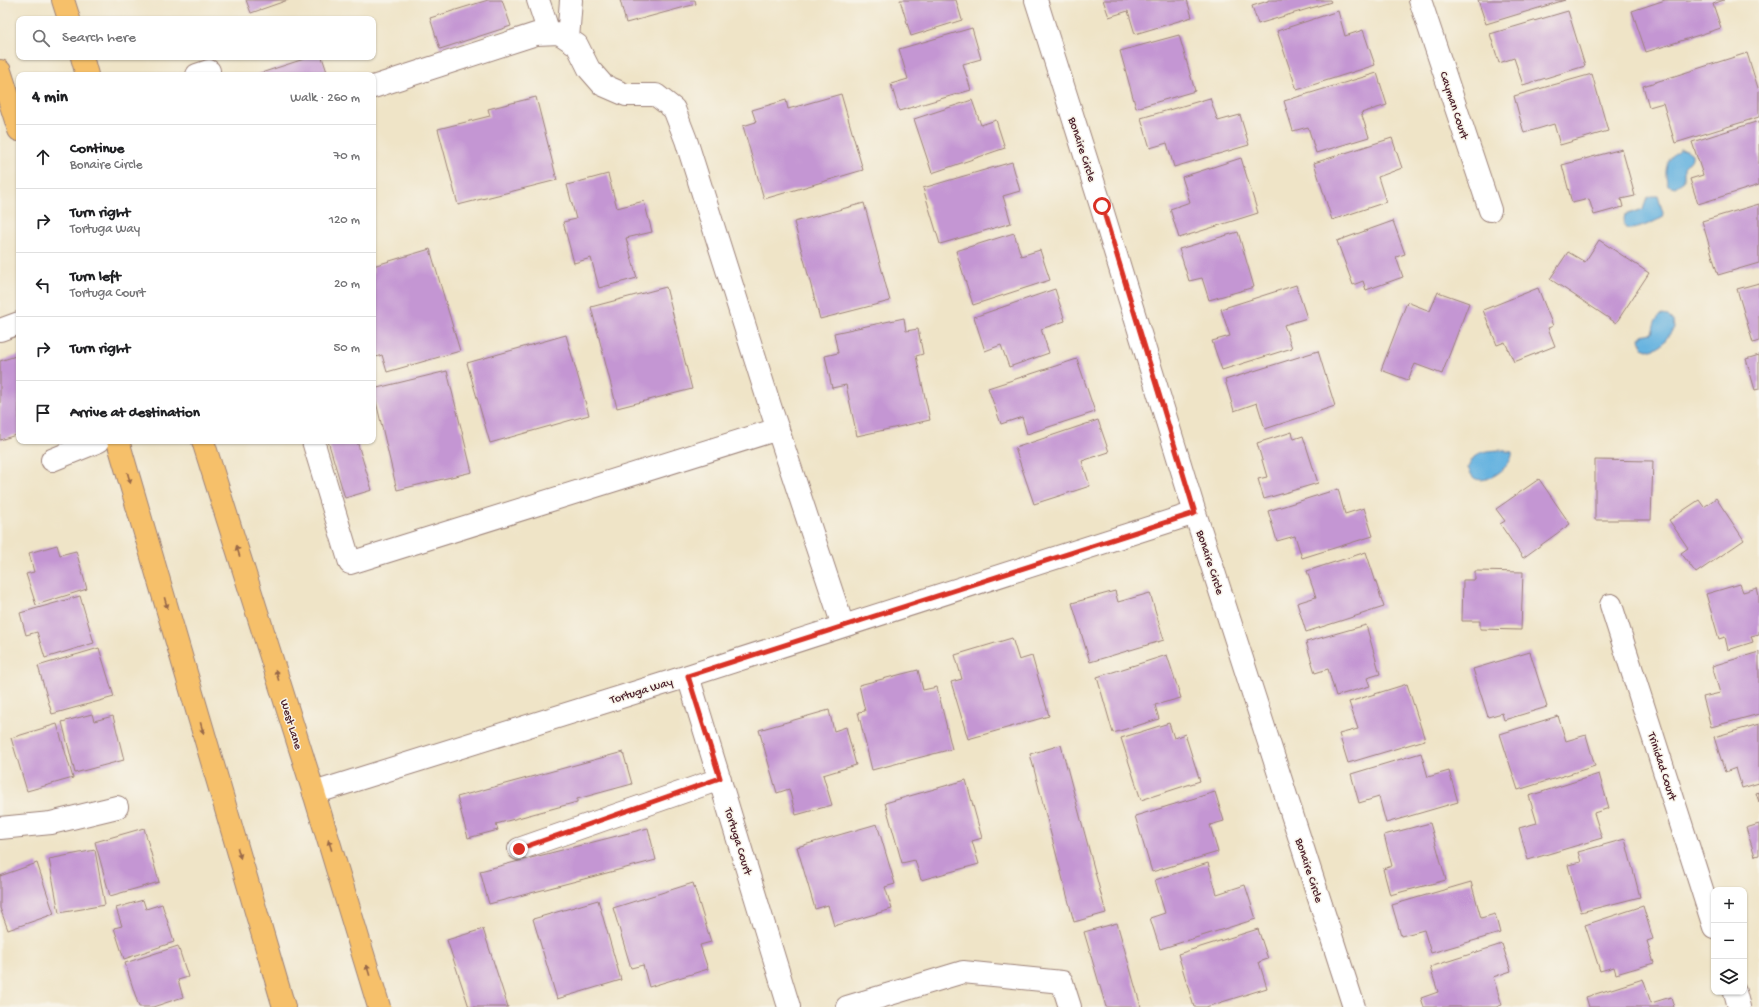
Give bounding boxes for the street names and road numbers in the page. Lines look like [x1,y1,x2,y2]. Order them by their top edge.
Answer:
street label: Cayman Court [1436,70,1471,142]
street label: Bonaire Circle [1064,115,1098,184]
street label: Bonaire Circle [1192,528,1226,597]
street label: Tortuga Way [608,676,675,708]
street label: West Lane [276,698,305,752]
street label: Trinidad Court [1643,730,1679,804]
street label: Tortuga Court [720,805,754,878]
street label: Bonaire Circle [1291,836,1325,905]

